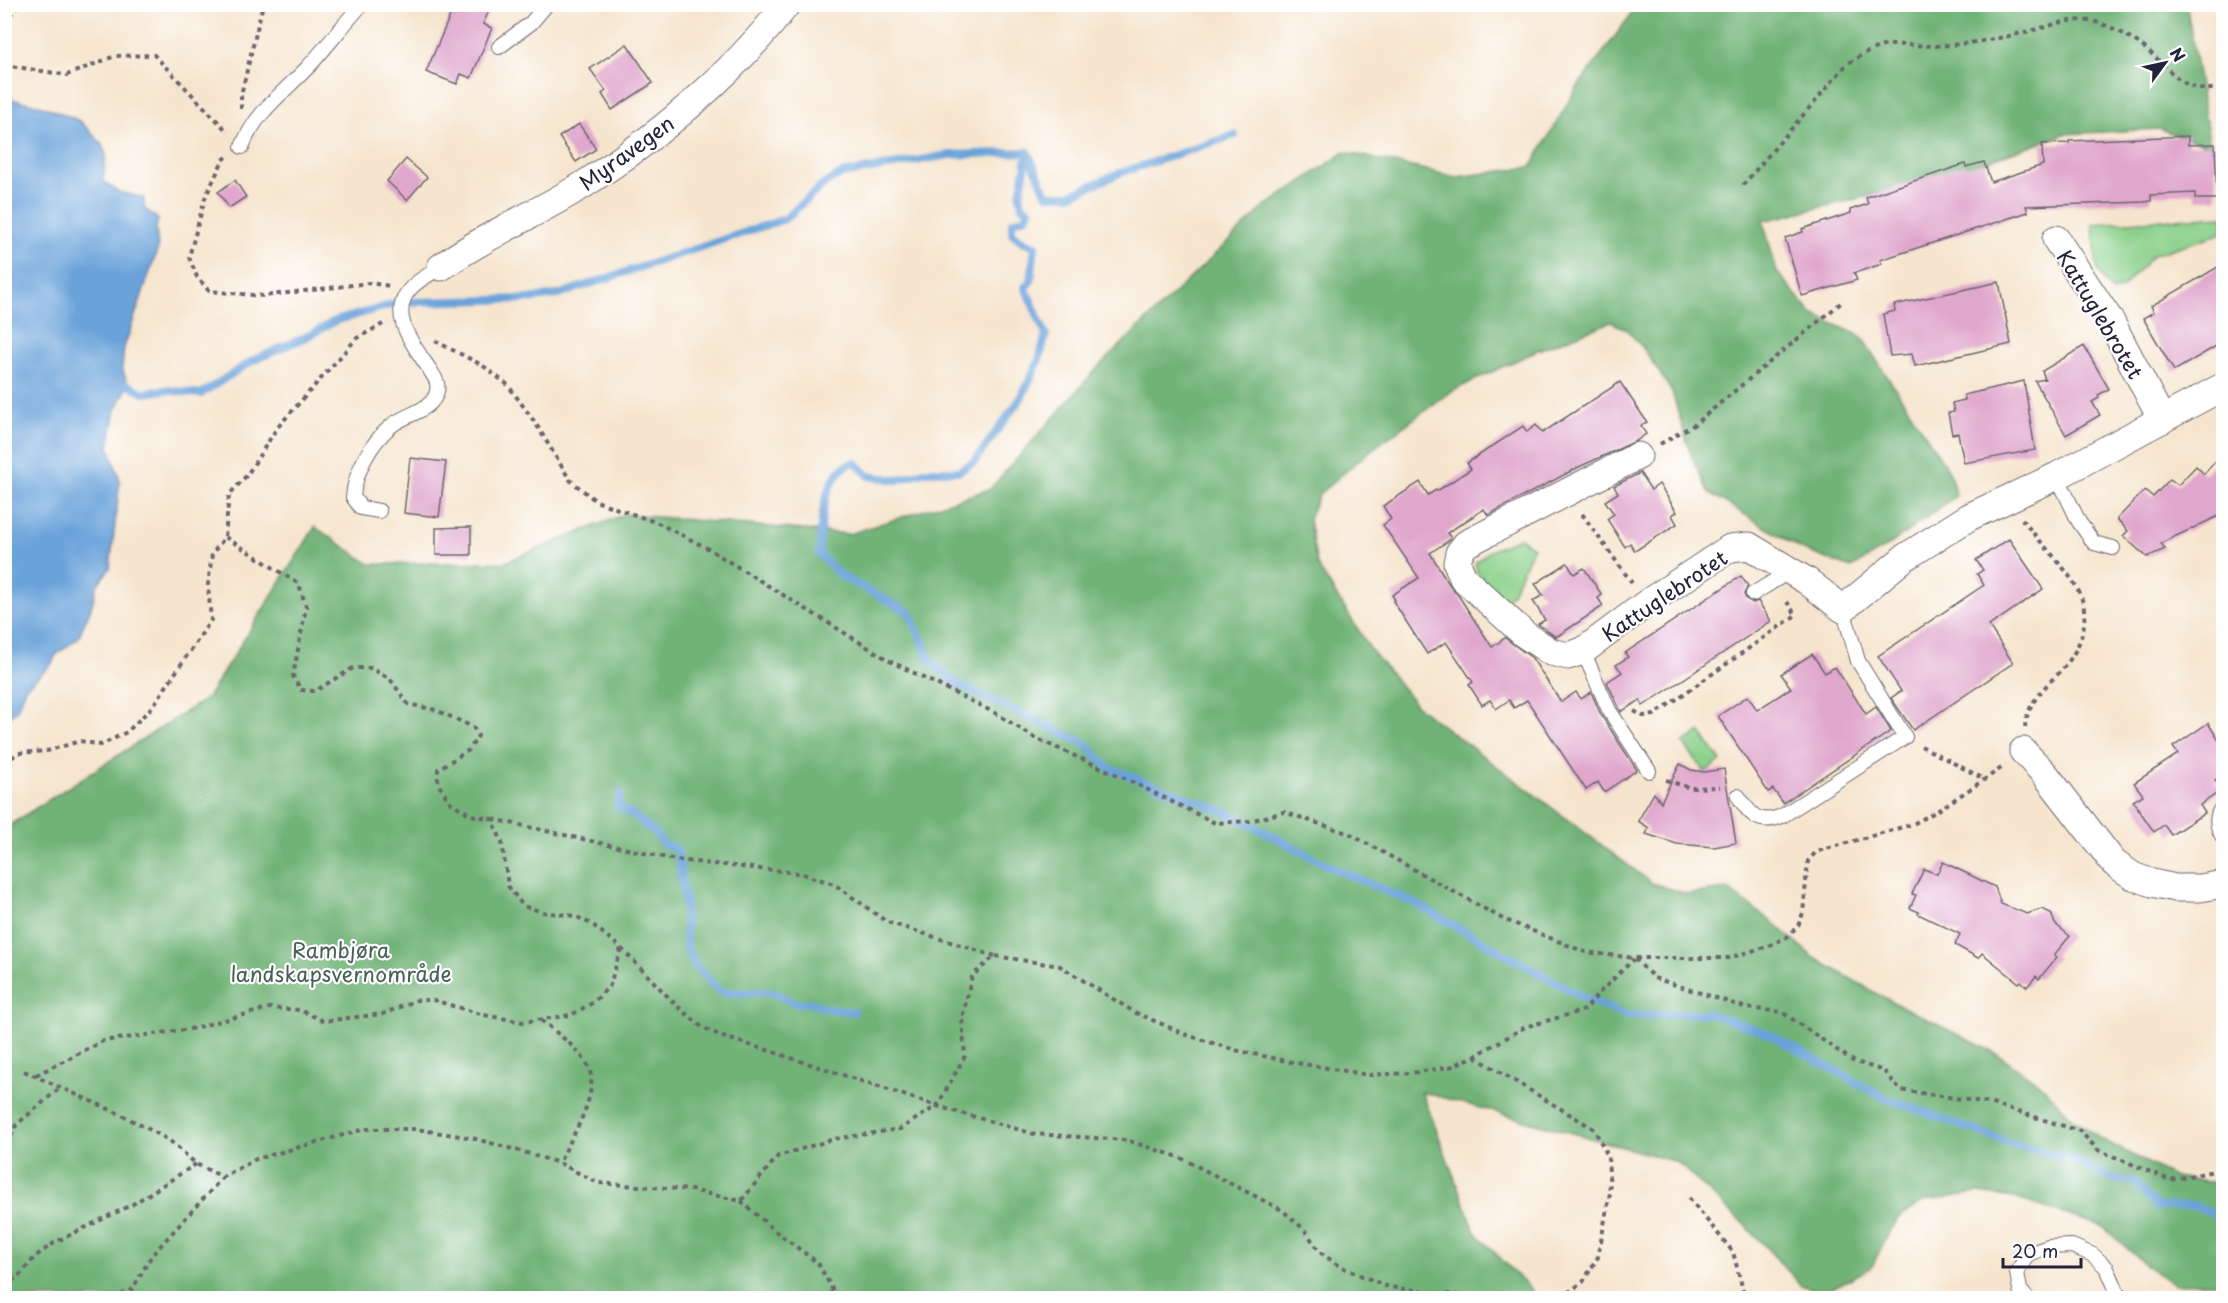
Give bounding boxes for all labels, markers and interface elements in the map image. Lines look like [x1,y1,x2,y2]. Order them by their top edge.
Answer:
north arrow [2135,33,2195,93]
text: N [2165,42,2192,66]
street label: Myravegen [572,107,680,197]
street label: Kattuglebrotet [2050,243,2152,385]
street label: Kattuglebrotet [1595,541,1733,649]
park label: Rambjøra landskapsvernområde [230,933,452,989]
scale bar [2003,1231,2081,1269]
text: 20 m [2012,1237,2058,1264]

